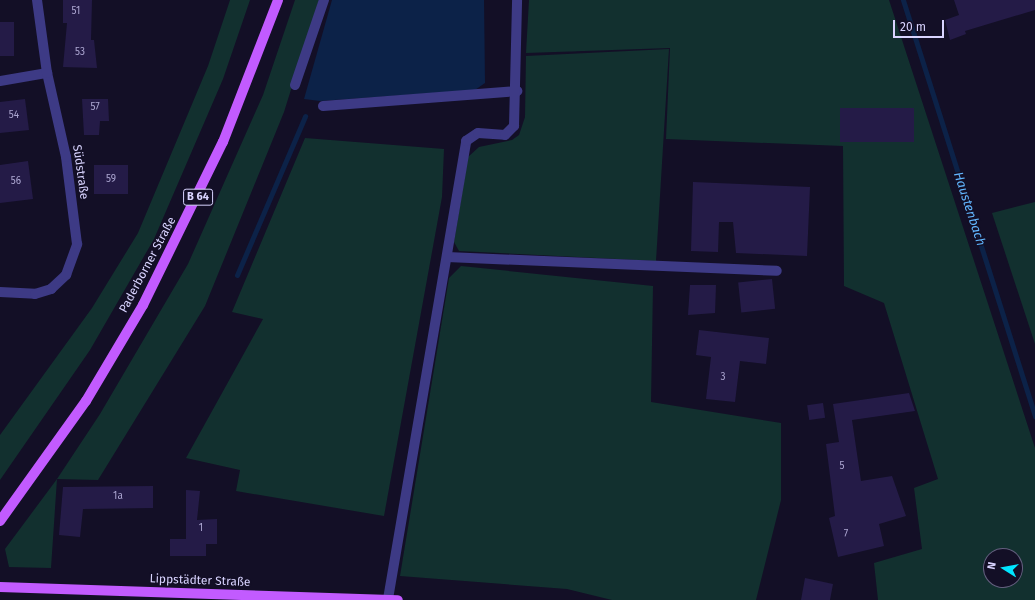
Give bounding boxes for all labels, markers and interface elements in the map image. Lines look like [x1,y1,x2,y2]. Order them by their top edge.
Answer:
house number: 51 [72,6,80,18]
scale bar [895,12,946,38]
text: 20 m [900,20,926,34]
house number: 53 [75,47,85,59]
house number: 57 [90,102,100,114]
house number: 54 [9,110,19,122]
street label: Südstraße [69,144,91,200]
water label: Haustenbach [950,170,988,248]
house number: 59 [106,174,116,186]
house number: 56 [11,176,21,188]
road number: B 64 [183,188,213,206]
street label: Paderborner Straße [117,215,179,315]
house number: 3 [721,372,725,384]
house number: 5 [839,461,845,473]
house number: 1a [113,491,123,503]
house number: 1 [199,523,203,535]
house number: 7 [844,529,848,541]
north arrow [983,548,1023,588]
text: N [985,561,999,571]
street label: Lippstädter Straße [149,572,251,590]

